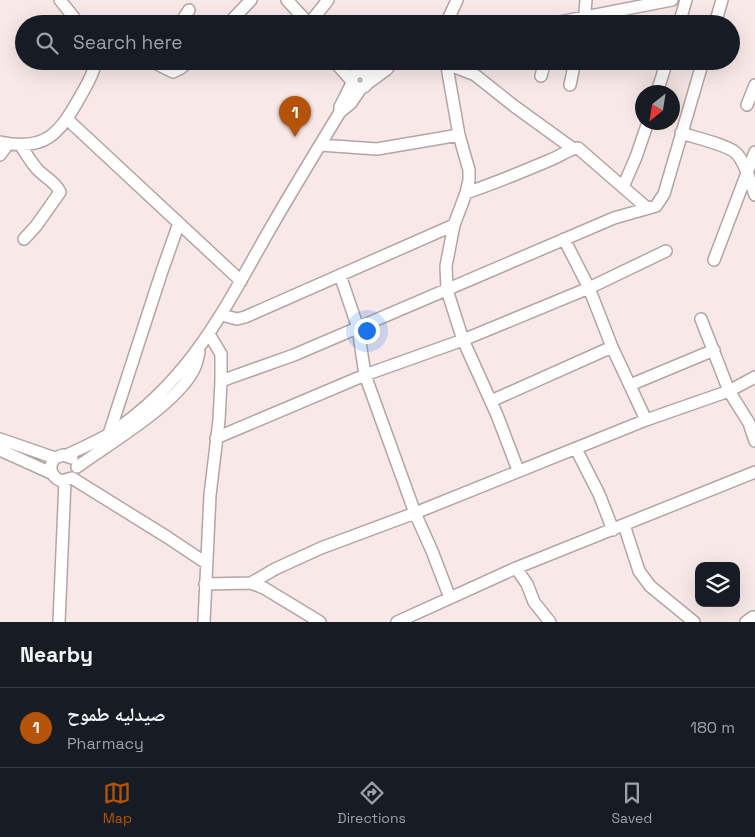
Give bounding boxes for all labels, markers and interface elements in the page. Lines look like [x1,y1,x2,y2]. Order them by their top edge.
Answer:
search box [15,15,740,70]
icon: search [33,29,61,57]
text: Search here [73,30,183,55]
north arrow [635,85,680,130]
pin: 1 [279,96,311,137]
your location [354,318,380,344]
map controls [695,562,740,607]
button: layers [695,562,740,607]
text: Nearby [20,641,93,668]
text: صيدليه طموح [67,702,166,727]
text: 1 [32,717,40,738]
text: 180 m [690,717,735,738]
text: Pharmacy [67,733,144,754]
tab: Map [103,779,132,827]
tab: Directions [337,779,406,827]
tab: Saved [611,779,652,827]

